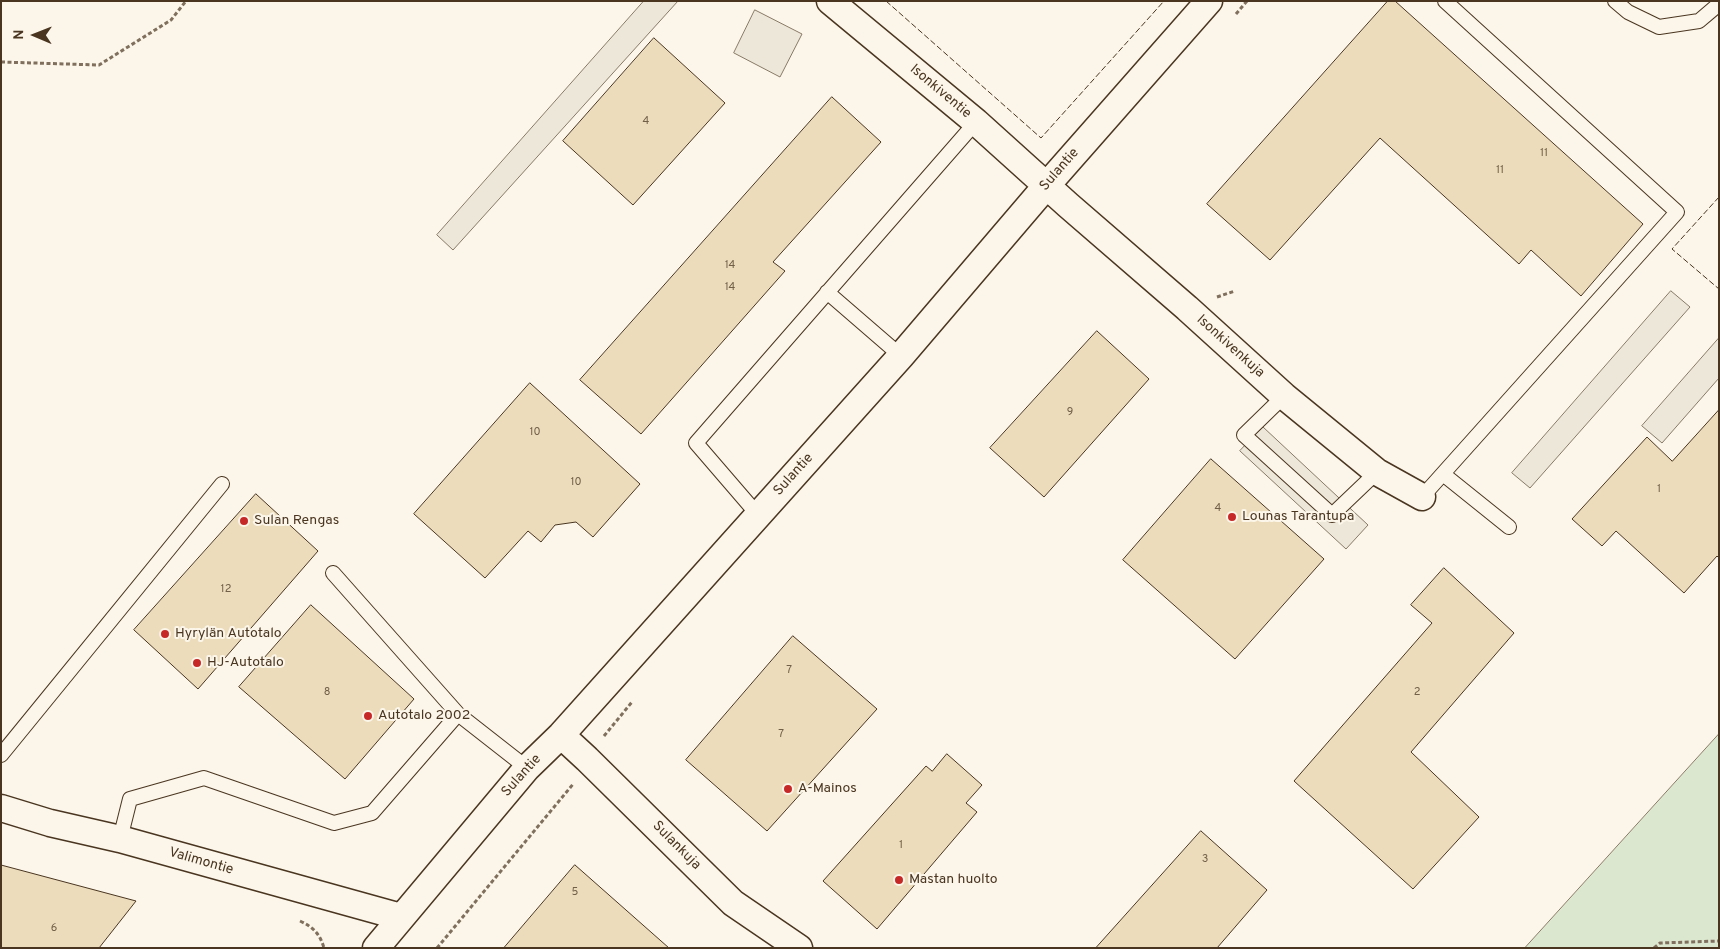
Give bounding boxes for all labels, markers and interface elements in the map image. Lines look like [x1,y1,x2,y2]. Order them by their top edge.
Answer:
north arrow [10,10,60,60]
text: N [11,30,28,40]
street label: Isonkiventie [906,61,974,123]
house number: 4 [643,115,649,129]
street label: Sulantie [1037,145,1083,195]
house number: 11 [1540,147,1548,161]
house number: 11 [1496,164,1504,178]
house number: 14 [725,259,735,273]
house number: 14 [725,281,735,295]
street label: Isonkivenkuja [1192,312,1268,382]
house number: 9 [1067,406,1073,420]
house number: 10 [529,426,541,440]
street label: Sulantie [771,450,817,500]
house number: 10 [570,476,582,490]
house number: 1 [1657,483,1661,497]
house number: 4 [1215,502,1221,516]
place label: Lounas Tarantupa [1242,509,1354,525]
marker: Lounas Tarantupa [1226,511,1238,523]
place label: Sulan Rengas [254,513,339,529]
marker: Sulan Rengas [238,515,250,527]
house number: 12 [221,583,231,597]
place label: Hyrylän Autotalo [175,626,282,642]
marker: Hyrylän Autotalo [159,628,171,640]
place label: HJ-Autotalo [207,655,284,671]
marker: HJ-Autotalo [191,657,203,669]
house number: 7 [786,664,792,678]
house number: 8 [324,686,330,700]
house number: 2 [1414,686,1420,700]
place label: Autotalo 2002 [378,708,470,724]
marker: Autotalo 2002 [362,710,374,722]
house number: 7 [778,728,784,742]
street label: Sulantie [499,751,545,801]
place label: A-Mainos [798,781,857,797]
marker: A-Mainos [782,783,794,795]
street label: Sulankuja [648,818,704,874]
house number: 1 [899,839,903,853]
street label: Valimontie [167,845,235,879]
house number: 3 [1202,853,1208,867]
place label: Mastan huolto [909,872,998,888]
marker: Mastan huolto [893,874,905,886]
house number: 5 [572,886,578,900]
house number: 6 [51,922,57,936]

